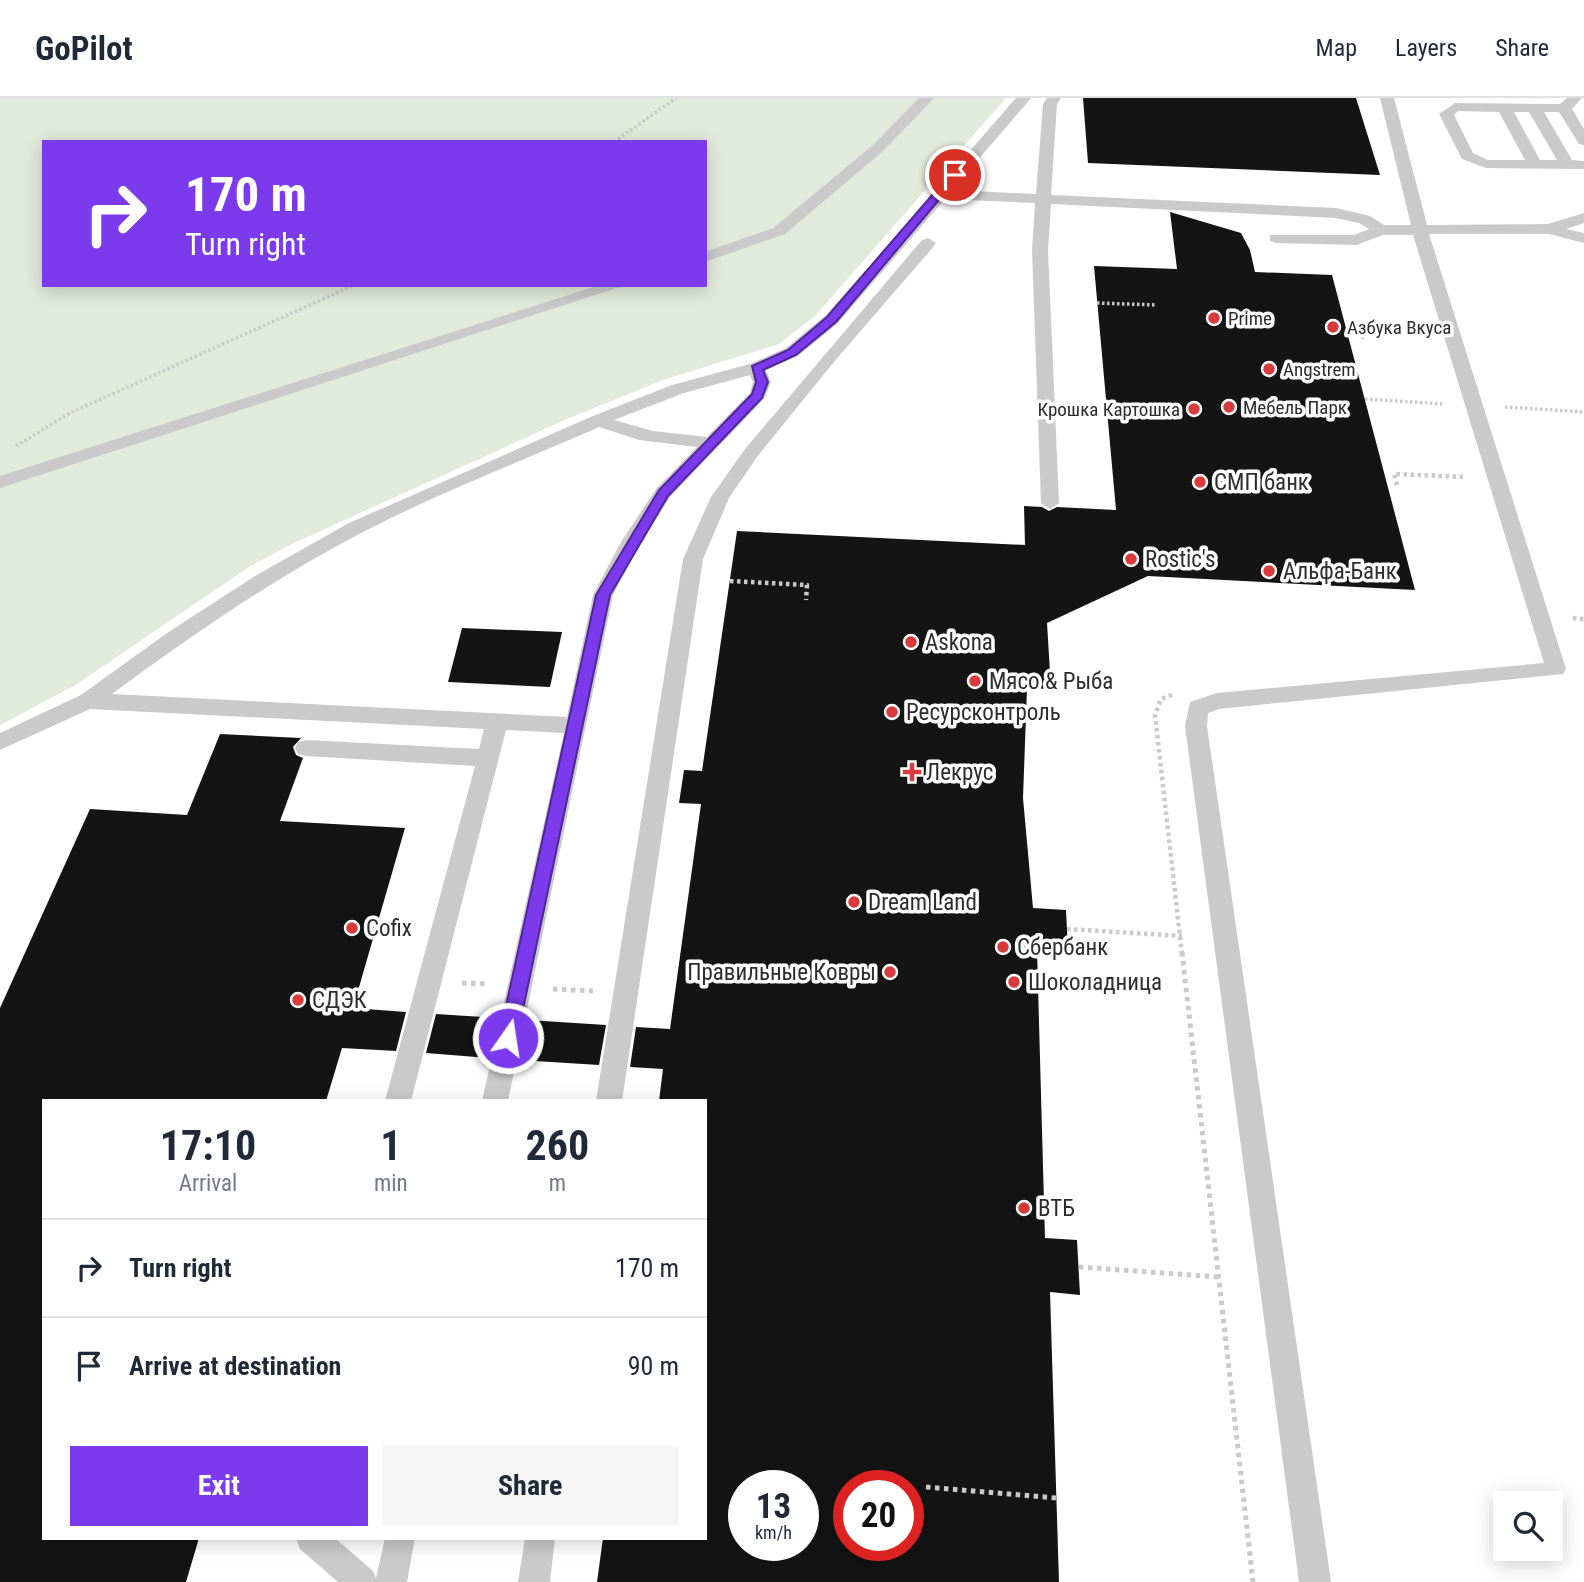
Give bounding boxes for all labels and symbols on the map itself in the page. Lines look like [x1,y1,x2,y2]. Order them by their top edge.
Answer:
pin [925,145,985,205]
place label: Prime [1228,307,1272,330]
marker: Prime [1206,310,1222,326]
place label: Азбука Вкуса [1347,316,1451,339]
marker: Азбука Вкуса [1325,319,1341,335]
place label: Angstrem [1283,358,1356,381]
marker: Angstrem [1261,361,1277,377]
place label: Мебель Парк [1243,396,1347,419]
place label: Крошка Картошка [1037,398,1180,421]
marker: Мебель Парк [1221,399,1237,415]
marker: Крошка Картошка [1186,401,1202,417]
place label: СМП банк [1214,469,1309,496]
marker: СМП банк [1192,474,1208,490]
place label: Rostic's [1145,546,1215,573]
marker: Rostic's [1123,551,1139,567]
place label: Альфа-Банк [1283,558,1397,585]
marker: Альфа-Банк [1261,563,1277,579]
place label: Askona [925,629,993,656]
marker: Askona [903,634,919,650]
place label: Мясо & Рыба [989,668,1113,695]
marker: Мясо & Рыба [967,673,983,689]
place label: Ресурсконтроль [906,699,1061,726]
marker: Ресурсконтроль [884,704,900,720]
place label: Лекрус [926,759,993,786]
marker: Лекрус [904,764,920,780]
place label: Dream Land [868,889,977,916]
marker: Dream Land [846,894,862,910]
place label: Cofix [366,915,412,942]
marker: Cofix [344,920,360,936]
place label: Сбербанк [1017,934,1108,961]
marker: Сбербанк [995,939,1011,955]
place label: Правильные Ковры [687,959,876,986]
marker: Правильные Ковры [882,964,898,980]
place label: Шоколадница [1028,969,1162,996]
marker: Шоколадница [1006,974,1022,990]
place label: СДЭК [312,987,367,1014]
marker: СДЭК [290,992,306,1008]
position arrow [471,1001,545,1075]
place label: ВТБ [1038,1195,1075,1222]
marker: ВТБ [1016,1200,1032,1216]
speed limit sign: 20 [833,1470,924,1561]

